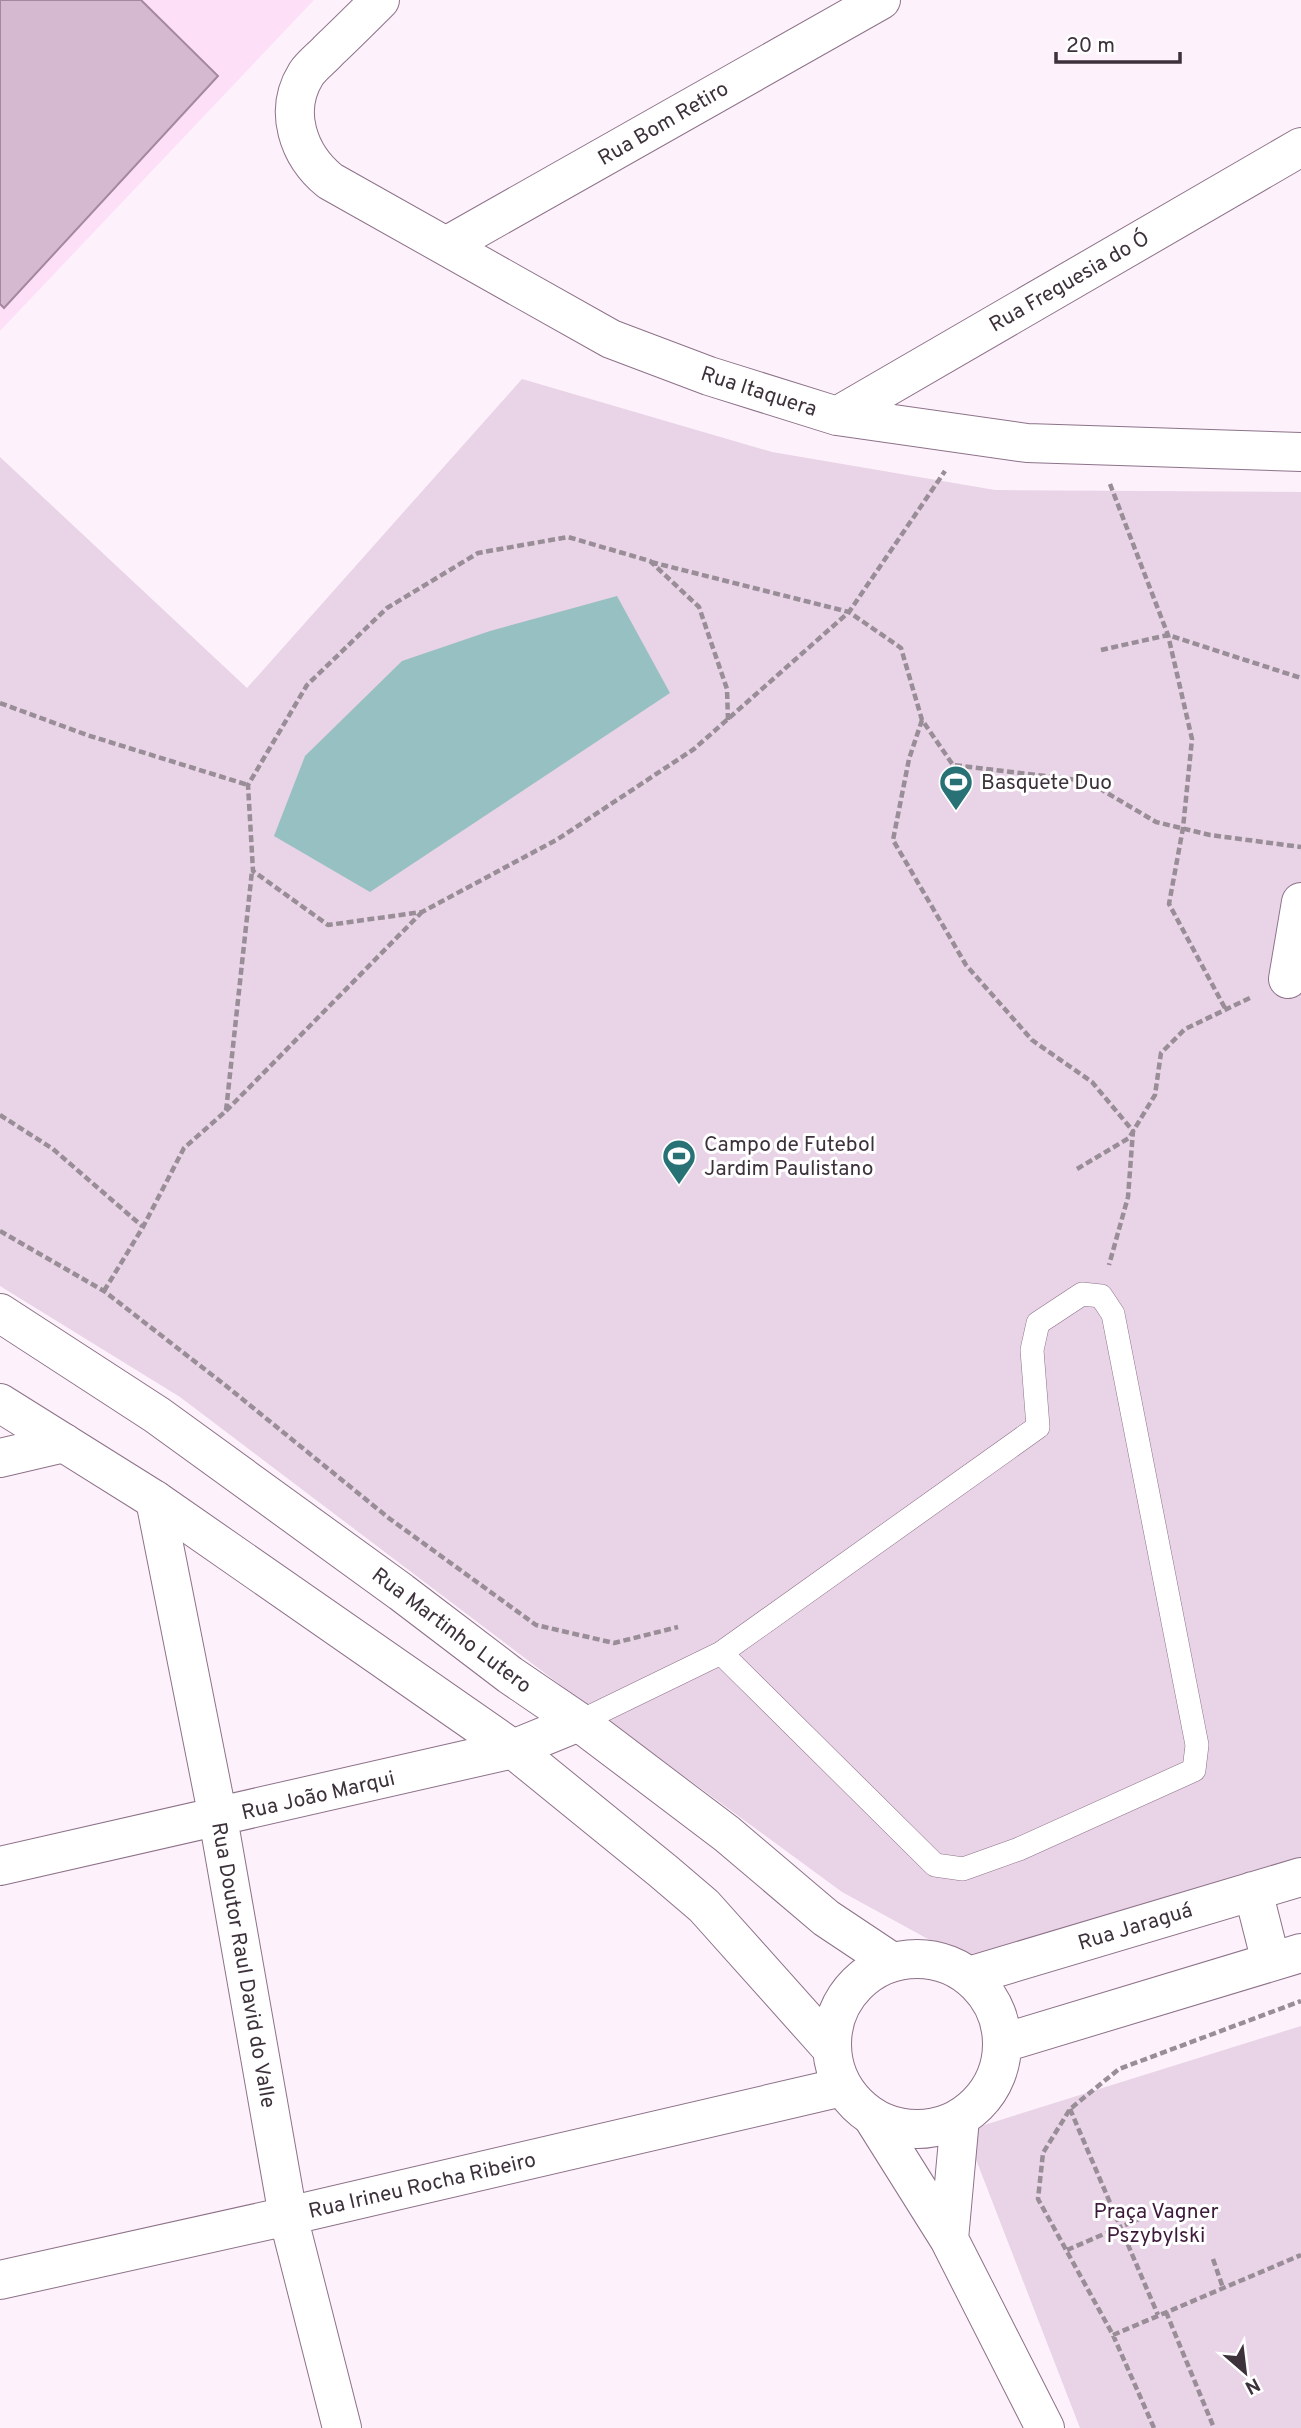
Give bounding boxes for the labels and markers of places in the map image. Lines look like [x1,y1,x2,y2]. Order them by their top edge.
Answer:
sports icon: Basquete Duo [937,763,975,812]
place label: Basquete Duo [981,770,1112,797]
place label: Campo de Futebol Jardim Paulistano [704,1132,875,1183]
sports icon: Campo de Futebol Jardim Paulistano [660,1137,698,1186]

